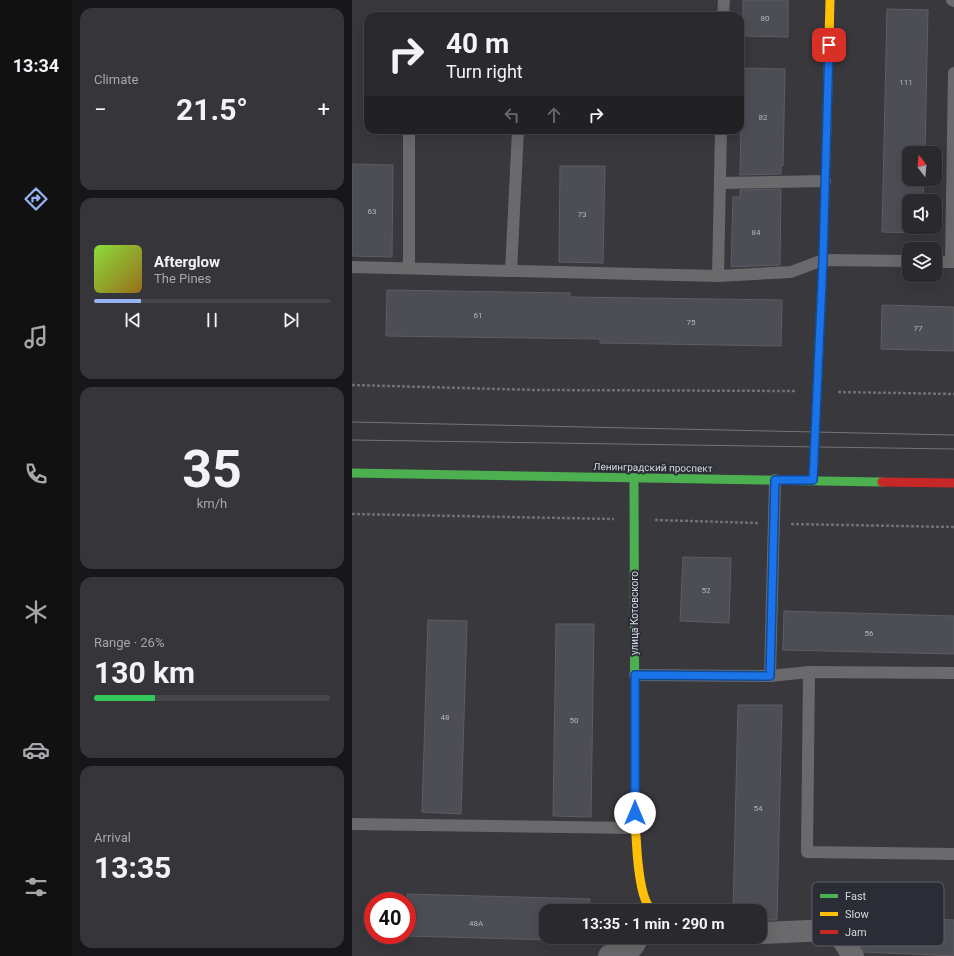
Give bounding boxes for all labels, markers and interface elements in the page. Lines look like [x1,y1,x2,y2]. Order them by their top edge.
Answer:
house number: 80 [761,14,770,23]
text: 40 m [446,27,509,60]
icon: right [380,28,432,80]
pin [812,28,846,62]
icon: arrive [818,34,840,56]
text: 13:34 [13,55,59,76]
text: Turn right [446,61,523,82]
text: Climate [94,72,138,87]
house number: 111 [899,78,913,87]
text: 21.5° [176,92,248,127]
text: − [94,97,107,122]
text: + [318,97,330,122]
icon: left [501,104,523,126]
icon: ahead [543,104,565,126]
icon: right [585,104,607,126]
house number: 82 [759,113,768,122]
north arrow [902,146,942,186]
map controls [902,146,942,282]
icon: directions [22,185,50,213]
button: sound [902,194,942,234]
house number: 63 [368,207,377,216]
house number: 73 [578,210,587,219]
house number: 84 [752,228,761,237]
button: layers [902,242,942,282]
text: Afterglow [154,253,220,271]
text: The Pines [154,271,211,286]
icon: previous [122,309,144,331]
icon: pause [201,309,223,331]
icon: next [280,309,302,331]
house number: 61 [474,311,483,320]
house number: 75 [687,318,696,327]
icon: music [22,323,50,351]
house number: 77 [914,324,923,333]
text: 35 [182,439,242,500]
icon: phone [22,460,50,488]
street label: Ленинградский проспект [593,461,713,474]
text: km/h [197,496,227,511]
street label: улица Котовского [629,571,640,655]
house number: 52 [702,586,711,595]
icon: climate [22,598,50,626]
house number: 56 [865,629,874,638]
text: Range · 26% [94,635,164,650]
text: 130 km [94,655,195,690]
house number: 48 [441,713,450,722]
house number: 50 [570,716,579,725]
icon: car [22,736,50,764]
position arrow [614,792,656,834]
house number: 54 [754,804,763,813]
text: Arrival [94,830,131,845]
text: 13:35 [94,850,171,885]
icon: filters [22,873,50,901]
legend [812,882,944,946]
text: Fast [845,890,867,903]
speed limit sign: 40 [364,892,416,944]
text: Slow [845,908,869,921]
text: 13:35 · 1 min · 290 m [582,915,724,933]
house number: 48А [469,919,484,928]
text: Jam [845,926,867,939]

